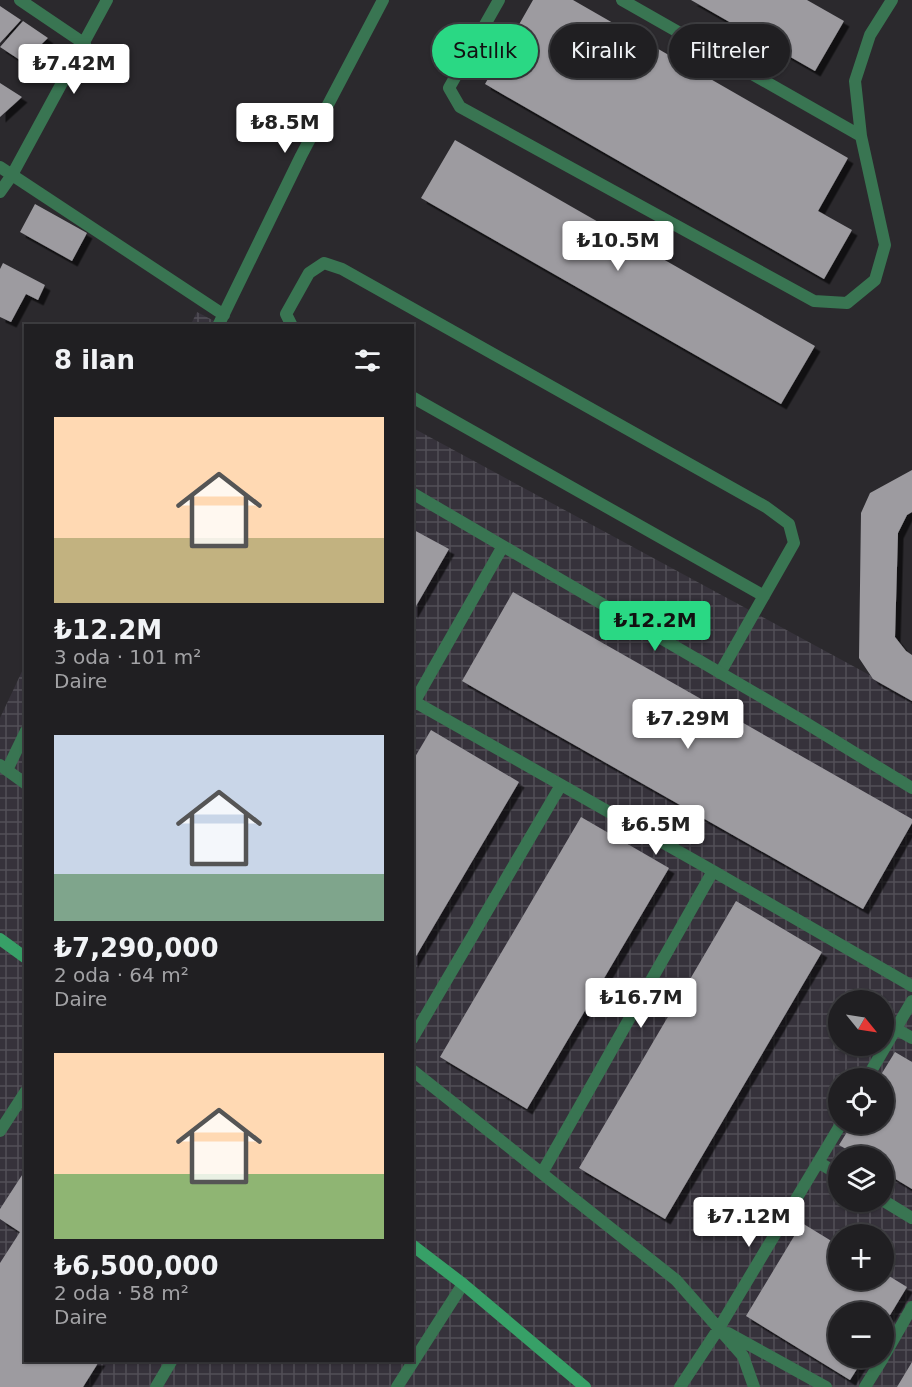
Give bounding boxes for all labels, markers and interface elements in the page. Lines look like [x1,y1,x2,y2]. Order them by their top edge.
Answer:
chip: Satılık [432,24,538,78]
chip: Kiralık [550,24,657,78]
chip: Filtreler [669,24,790,78]
pin: ₺7.42M [25,44,123,95]
text: ₺7.42M [32,51,116,75]
pin: ₺8.5M [243,103,327,154]
text: ₺8.5M [250,110,320,134]
pin: ₺10.5M [569,221,667,272]
text: ₺10.5M [576,228,660,252]
icon: filters [351,344,384,377]
text: 8 ilan [54,345,135,375]
icon: home [165,456,273,564]
pin: ₺12.2M [606,601,704,652]
text: ₺12.2M [613,608,697,632]
text: ₺12.2M [54,615,162,645]
text: 3 oda · 101 m² [54,645,201,669]
text: Daire [54,669,107,693]
pin: ₺7.29M [639,699,737,750]
text: ₺7.29M [646,706,730,730]
icon: home [165,774,273,882]
pin: ₺6.5M [614,805,698,856]
text: ₺6.5M [621,812,691,836]
text: ₺7,290,000 [54,933,218,963]
text: 2 oda · 64 m² [54,963,189,987]
pin: ₺16.7M [592,978,690,1029]
text: ₺16.7M [599,985,683,1009]
text: Daire [54,987,107,1011]
north arrow [828,990,894,1056]
map controls [828,990,894,1368]
button: locate [828,1068,894,1134]
icon: home [165,1092,273,1200]
button: layers [828,1146,894,1212]
pin: ₺7.12M [700,1197,798,1248]
text: ₺7.12M [707,1204,791,1228]
button: + [828,1224,894,1290]
text: ₺6,500,000 [54,1251,218,1281]
text: 2 oda · 58 m² [54,1281,189,1305]
button: − [828,1302,894,1368]
text: Daire [54,1305,107,1329]

